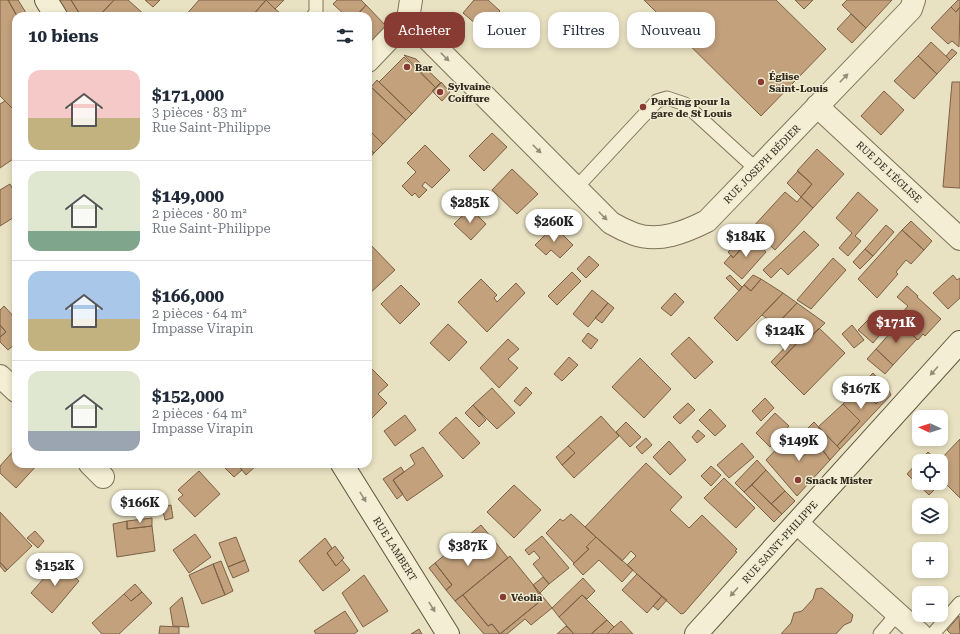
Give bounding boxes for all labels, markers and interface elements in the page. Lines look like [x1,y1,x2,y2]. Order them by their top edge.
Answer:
chip: Acheter [384,12,465,48]
chip: Louer [473,12,540,48]
chip: Filtres [548,12,619,48]
chip: Nouveau [627,12,715,48]
icon: filters [334,25,356,47]
text: 10 biens [28,26,99,46]
one-way arrow [440,52,450,62]
marker: Bar [402,62,412,72]
place label: Bar [415,62,433,73]
place label: Église Saint-Louis [769,71,828,94]
one-way arrow [840,73,849,83]
marker: Église Saint-Louis [756,77,766,87]
place label: Sylvaine Coiffure [448,81,491,104]
text: $171,000 [152,85,224,105]
icon: home [60,86,108,134]
marker: Sylvaine Coiffure [435,87,445,97]
place label: Parking pour la gare de St Louis [650,96,732,119]
marker: Parking pour la gare de St Louis [638,102,648,112]
text: 3 pièces · 83 m² [152,105,247,120]
text: Rue Saint-Philippe [152,120,271,135]
street label: RUE JOSEPH BÉDIER [722,122,802,206]
street label: RUE DE L'ÉGLISE [854,139,924,205]
one-way arrow [532,144,542,154]
text: $149,000 [152,186,224,206]
icon: home [60,187,108,235]
pin: $285K [442,190,498,224]
text: $285K [450,195,490,210]
text: 2 pièces · 80 m² [152,206,247,221]
pin: $260K [526,209,582,243]
one-way arrow [598,211,608,221]
text: $260K [534,214,574,229]
text: Rue Saint-Philippe [152,221,271,236]
pin: $184K [718,224,774,258]
text: $184K [726,229,766,244]
text: $166,000 [152,286,224,306]
icon: home [60,287,108,335]
text: 2 pièces · 64 m² [152,306,247,321]
pin: $171K [868,310,924,344]
text: $171K [876,315,916,330]
pin: $124K [757,318,813,352]
text: Impasse Virapin [152,321,253,336]
text: $124K [765,323,805,338]
one-way arrow [930,367,939,376]
pin: $167K [833,376,889,410]
text: $167K [841,381,881,396]
text: $152,000 [152,386,224,406]
icon: home [60,387,108,435]
text: 2 pièces · 64 m² [152,406,247,421]
north arrow [912,410,948,446]
map controls [912,410,948,622]
text: Impasse Virapin [152,421,253,436]
pin: $149K [771,428,827,462]
text: $149K [779,433,819,448]
button: locate [912,454,948,490]
marker: Snack Mister [793,475,803,485]
place label: Snack Mister [806,475,873,486]
pin: $166K [112,490,168,524]
one-way arrow [359,492,367,502]
text: $166K [120,495,160,510]
button: layers [912,498,948,534]
street label: RUE SAINT-PHILIPPE [740,499,820,585]
street label: RUE LAMBERT [371,515,419,583]
pin: $387K [440,533,496,567]
text: $387K [448,538,488,553]
button: + [912,542,948,578]
pin: $152K [27,553,83,587]
text: $152K [35,558,75,573]
button: − [912,586,948,622]
one-way arrow [729,587,739,597]
marker: Véolia [498,592,508,602]
place label: Véolia [511,592,543,603]
one-way arrow [428,601,435,613]

